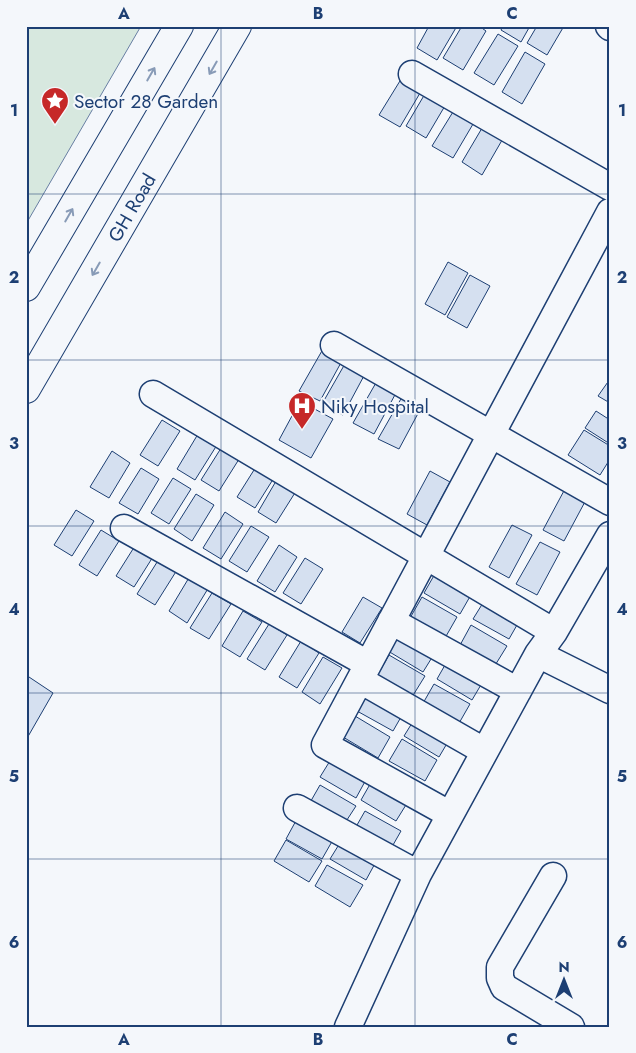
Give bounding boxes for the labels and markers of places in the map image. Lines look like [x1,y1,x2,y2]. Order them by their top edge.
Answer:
place icon: Sector 28 Garden [40,86,70,125]
place label: Sector 28 Garden [74,88,218,115]
hospital icon: Niky Hospital [287,391,317,430]
place label: Niky Hospital [321,393,429,420]

